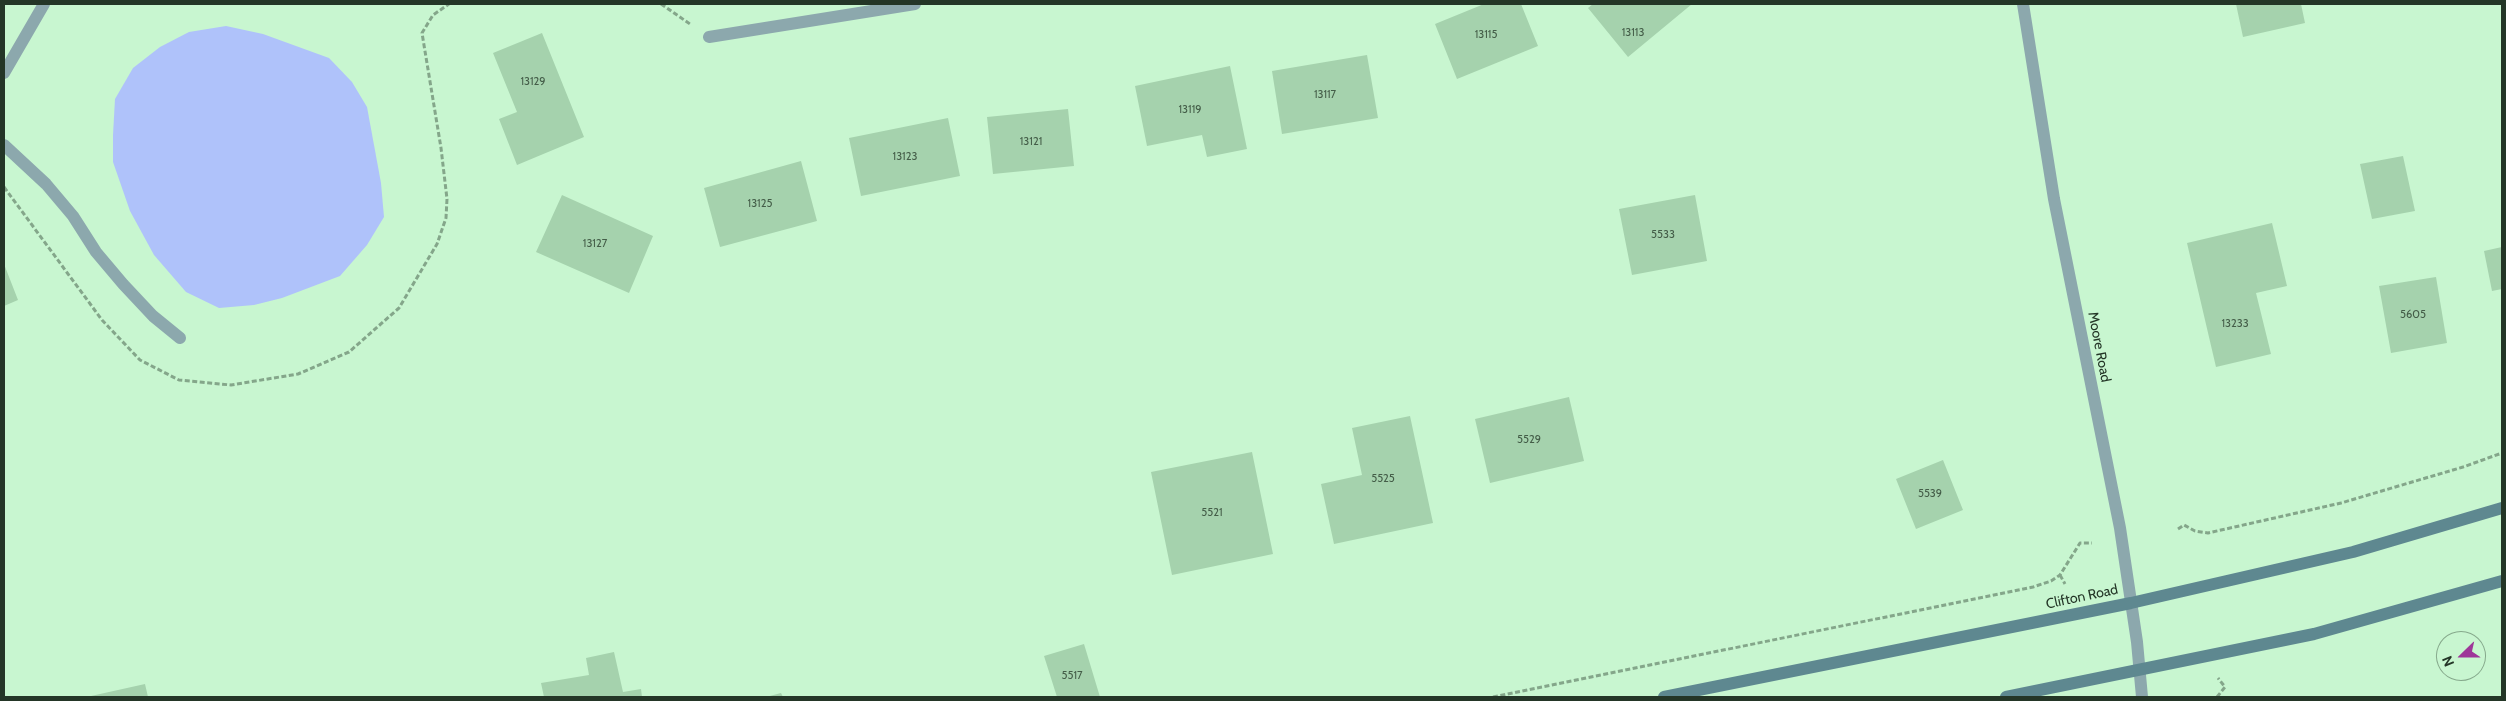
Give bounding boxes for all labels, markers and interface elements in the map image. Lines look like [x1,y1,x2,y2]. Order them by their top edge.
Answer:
house number: 13113 [1622,26,1644,40]
house number: 13115 [1475,28,1497,42]
house number: 13129 [520,75,546,89]
house number: 13117 [1314,88,1336,102]
house number: 13119 [1179,103,1201,117]
house number: 13121 [1020,135,1042,149]
house number: 13123 [893,150,917,164]
house number: 13125 [748,197,772,211]
house number: 5533 [1651,228,1675,242]
house number: 13127 [583,237,607,251]
house number: 5605 [2400,308,2426,322]
street label: Moore Road [2084,310,2114,384]
house number: 13233 [2221,317,2249,331]
house number: 5529 [1517,433,1541,447]
house number: 5525 [1371,472,1395,486]
house number: 5539 [1918,487,1942,501]
house number: 5521 [1201,506,1223,520]
street label: Clifton Road [2044,581,2120,613]
north arrow [2436,631,2486,681]
text: N [2438,653,2458,669]
house number: 5517 [1061,669,1083,683]

